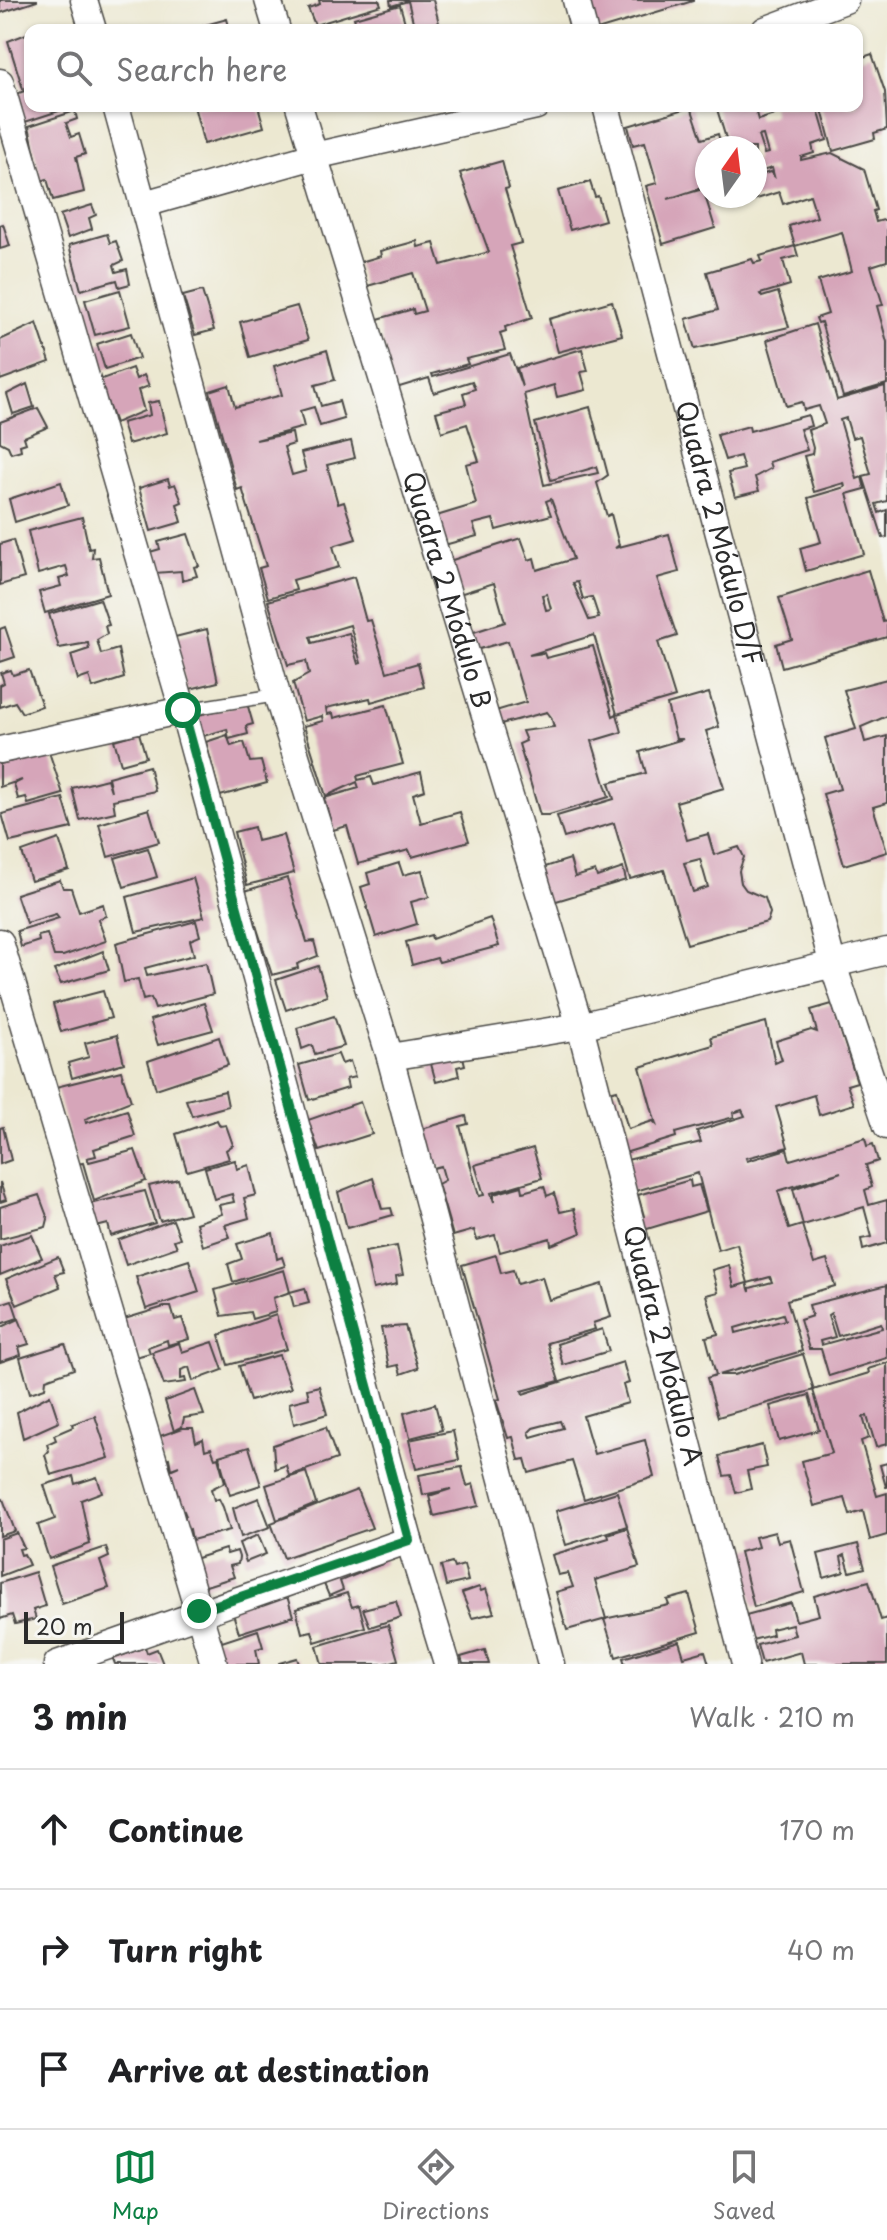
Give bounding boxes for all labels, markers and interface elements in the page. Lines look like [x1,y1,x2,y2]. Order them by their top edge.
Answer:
search box [24,24,863,112]
icon: search [52,46,96,90]
text: Search here [116,46,288,91]
north arrow [695,136,767,208]
street label: Quadra 2 Módulo D/F [667,396,774,670]
street label: Quadra 2 Módulo B [394,466,503,713]
route start [165,692,201,728]
street label: Quadra 2 Módulo A [614,1221,714,1469]
route end [181,1593,217,1629]
scale bar [24,1608,124,1644]
text: 20 m [36,1609,93,1642]
text: 3 min [32,1690,128,1742]
text: Walk · 210 m [689,1697,855,1736]
icon: ahead [32,1807,76,1851]
text: Continue [108,1807,243,1852]
text: 170 m [780,1810,855,1849]
icon: right [32,1927,76,1971]
text: Turn right [108,1927,263,1972]
text: 40 m [787,1930,855,1969]
icon: arrive [32,2047,76,2091]
text: Arrive at destination [108,2047,430,2092]
tab: Map [112,2145,159,2226]
tab: Directions [382,2145,489,2226]
tab: Saved [713,2145,775,2226]

